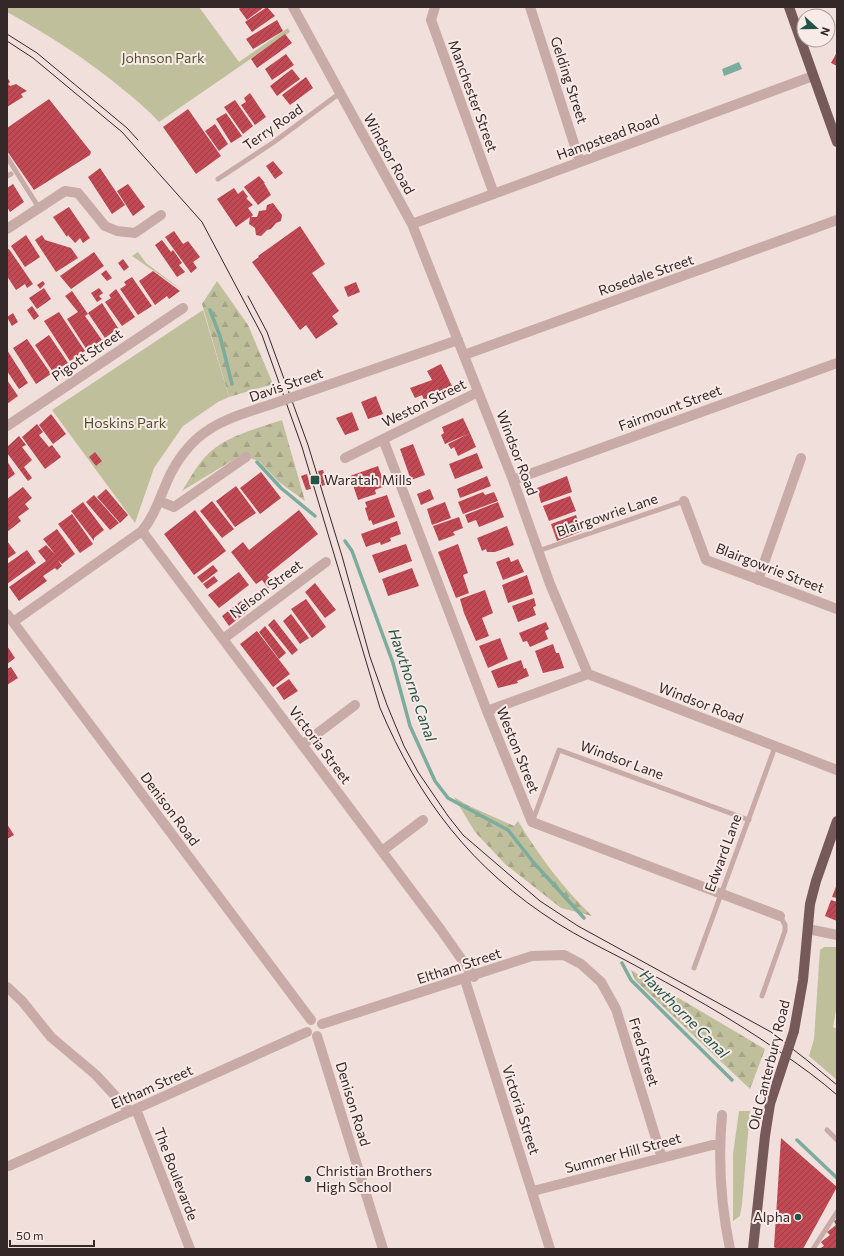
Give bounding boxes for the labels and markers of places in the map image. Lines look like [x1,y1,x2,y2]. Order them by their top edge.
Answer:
place label: Waratah Mills [324,471,412,488]
marker: Waratah Mills [309,474,321,486]
place label: Christian Brothers High School [316,1162,432,1195]
marker: Christian Brothers High School [303,1174,313,1184]
place label: Alpha [753,1208,790,1225]
marker: Alpha [793,1212,803,1222]

